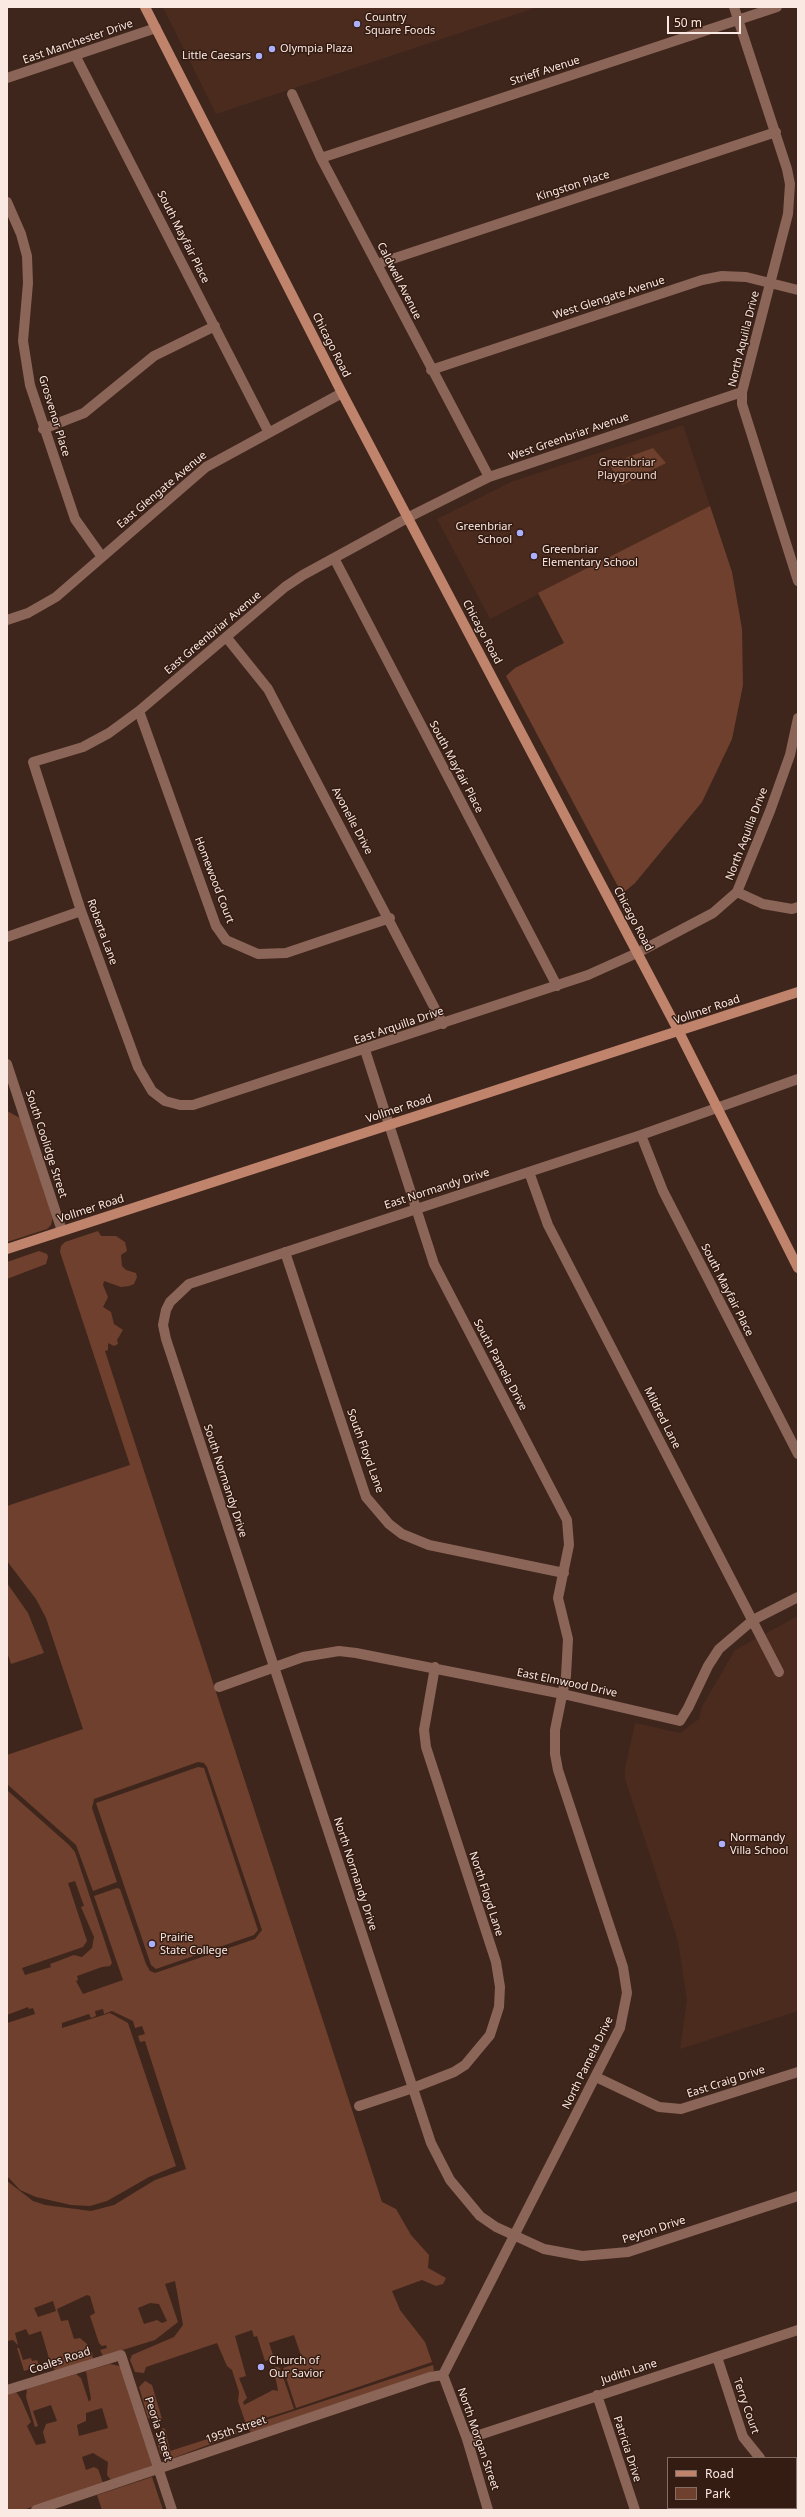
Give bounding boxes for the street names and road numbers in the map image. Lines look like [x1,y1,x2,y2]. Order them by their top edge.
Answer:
street label: East Manchester Drive [21,17,135,67]
street label: Strieff Avenue [508,53,582,89]
street label: Kingston Place [535,168,611,204]
street label: South Mayfair Place [154,188,212,286]
street label: Caldwell Avenue [374,240,424,322]
street label: West Glengate Avenue [551,274,667,322]
street label: North Aquilla Drive [726,290,762,388]
street label: Chicago Road [309,310,353,380]
street label: Grosvenor Place [35,374,73,458]
street label: West Greenbriar Avenue [507,410,631,464]
street label: East Glengate Avenue [115,449,209,531]
street label: East Greenbriar Avenue [162,589,264,677]
street label: Chicago Road [460,598,504,666]
street label: South Mayfair Place [426,719,486,815]
street label: Avonelle Drive [329,785,375,857]
street label: North Aquilla Drive [723,786,771,882]
street label: Homewood Court [191,835,237,925]
street label: Chicago Road [611,885,655,953]
street label: Roberta Lane [84,897,120,967]
street label: Vollmer Road [672,993,742,1027]
street label: East Arquilla Drive [352,1004,446,1048]
street label: South Coolidge Street [22,1089,70,1199]
street label: Vollmer Road [364,1092,434,1126]
street label: East Normandy Drive [383,1166,491,1212]
street label: Vollmer Road [56,1192,126,1226]
street label: South Mayfair Place [698,1241,756,1339]
street label: South Pamela Drive [470,1317,530,1413]
street label: Mildred Lane [641,1385,683,1451]
street label: South Floyd Lane [344,1407,386,1495]
street label: South Normandy Drive [200,1423,250,1539]
street label: East Elmwood Drive [516,1666,618,1700]
street label: North Normandy Drive [330,1816,380,1932]
street label: North Floyd Lane [466,1850,506,1938]
street label: North Pamela Drive [560,2014,616,2112]
street label: East Craig Drive [685,2063,767,2101]
street label: Peyton Drive [621,2214,687,2246]
street label: Coales Road [28,2345,92,2377]
street label: Judith Lane [599,2357,659,2387]
street label: Terry Court [730,2376,762,2436]
street label: North Morgan Street [454,2386,502,2492]
street label: Peoria Street [141,2395,175,2463]
street label: 195th Street [204,2413,268,2447]
street label: Patricia Drive [610,2414,644,2484]

